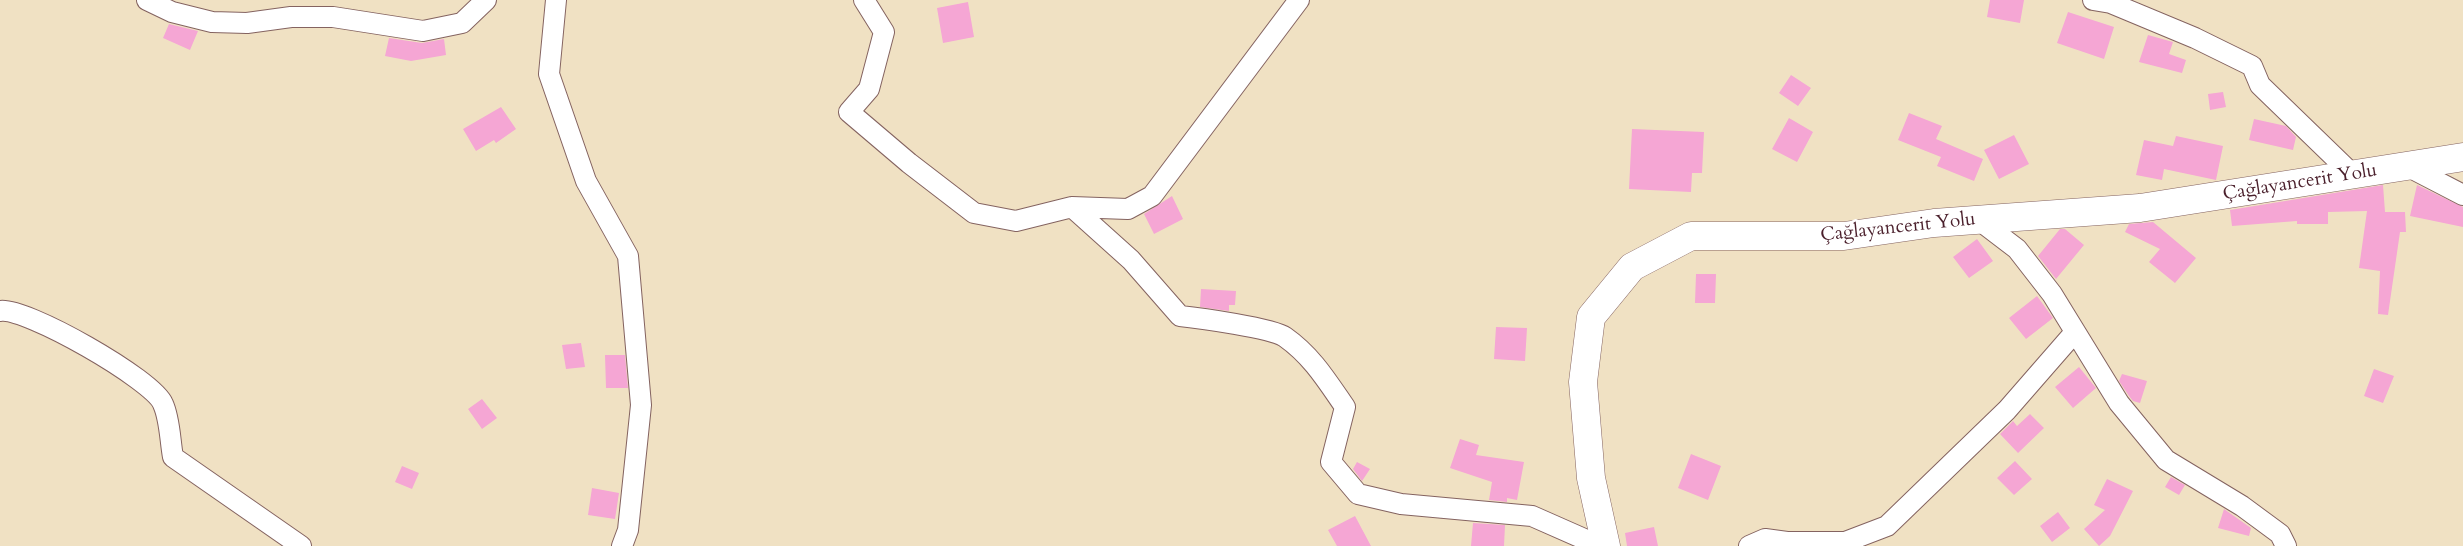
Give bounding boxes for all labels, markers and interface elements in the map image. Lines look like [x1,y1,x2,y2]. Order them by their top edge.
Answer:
street label: Çağlayancerit Yolu [2221,160,2379,206]
street label: Çağlayancerit Yolu [1819,209,1977,247]

